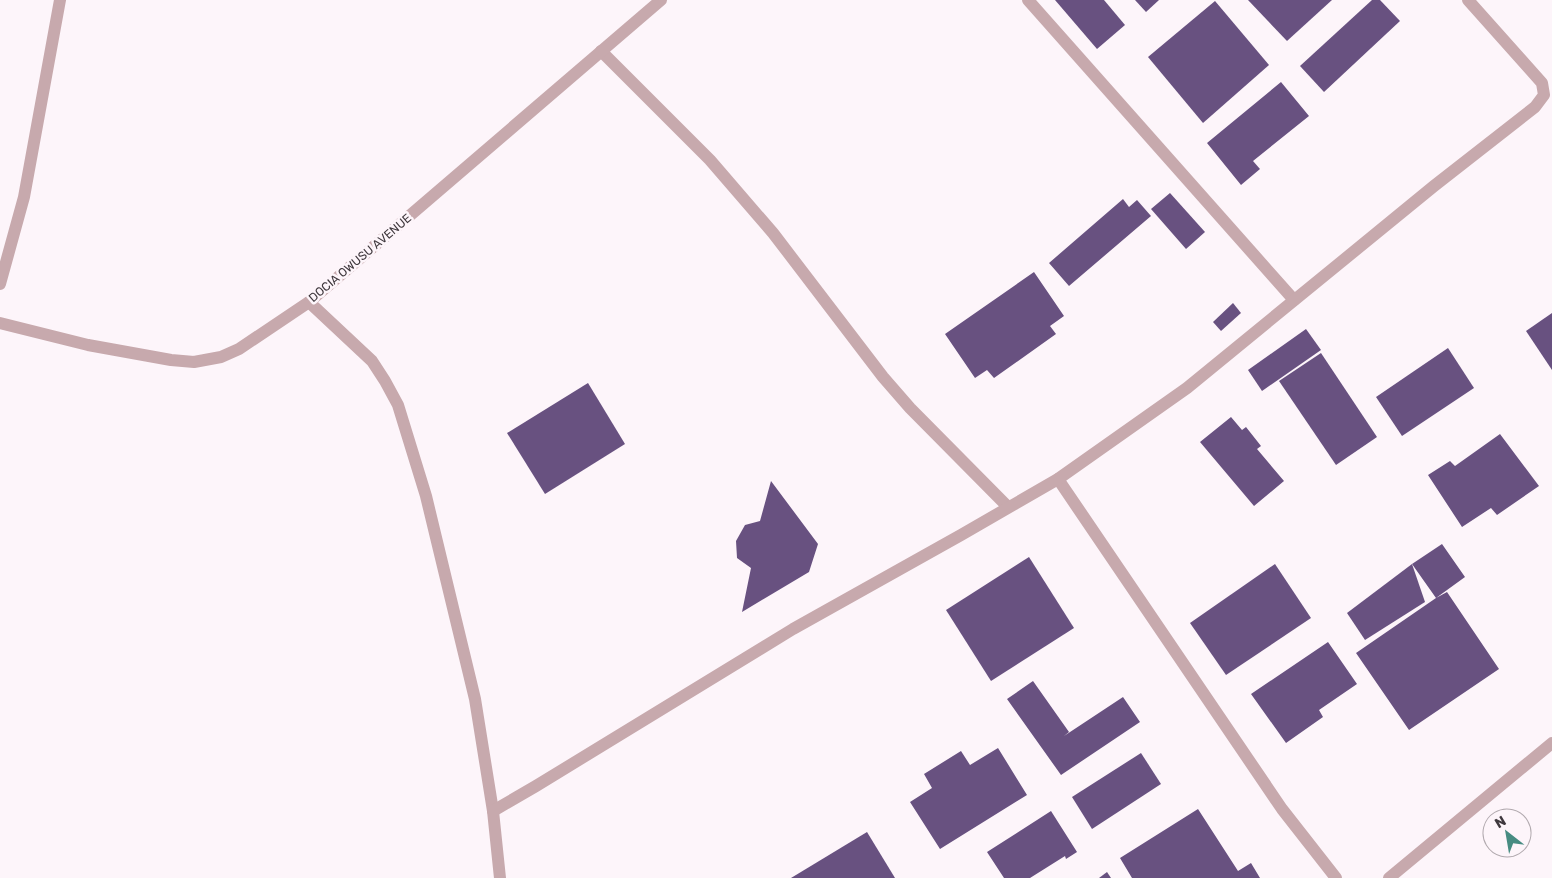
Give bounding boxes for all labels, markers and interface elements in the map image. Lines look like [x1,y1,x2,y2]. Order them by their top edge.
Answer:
street label: DOCIA OWUSU AVENUE [306,211,414,305]
north arrow [1482,808,1532,858]
text: N [1492,812,1509,832]

